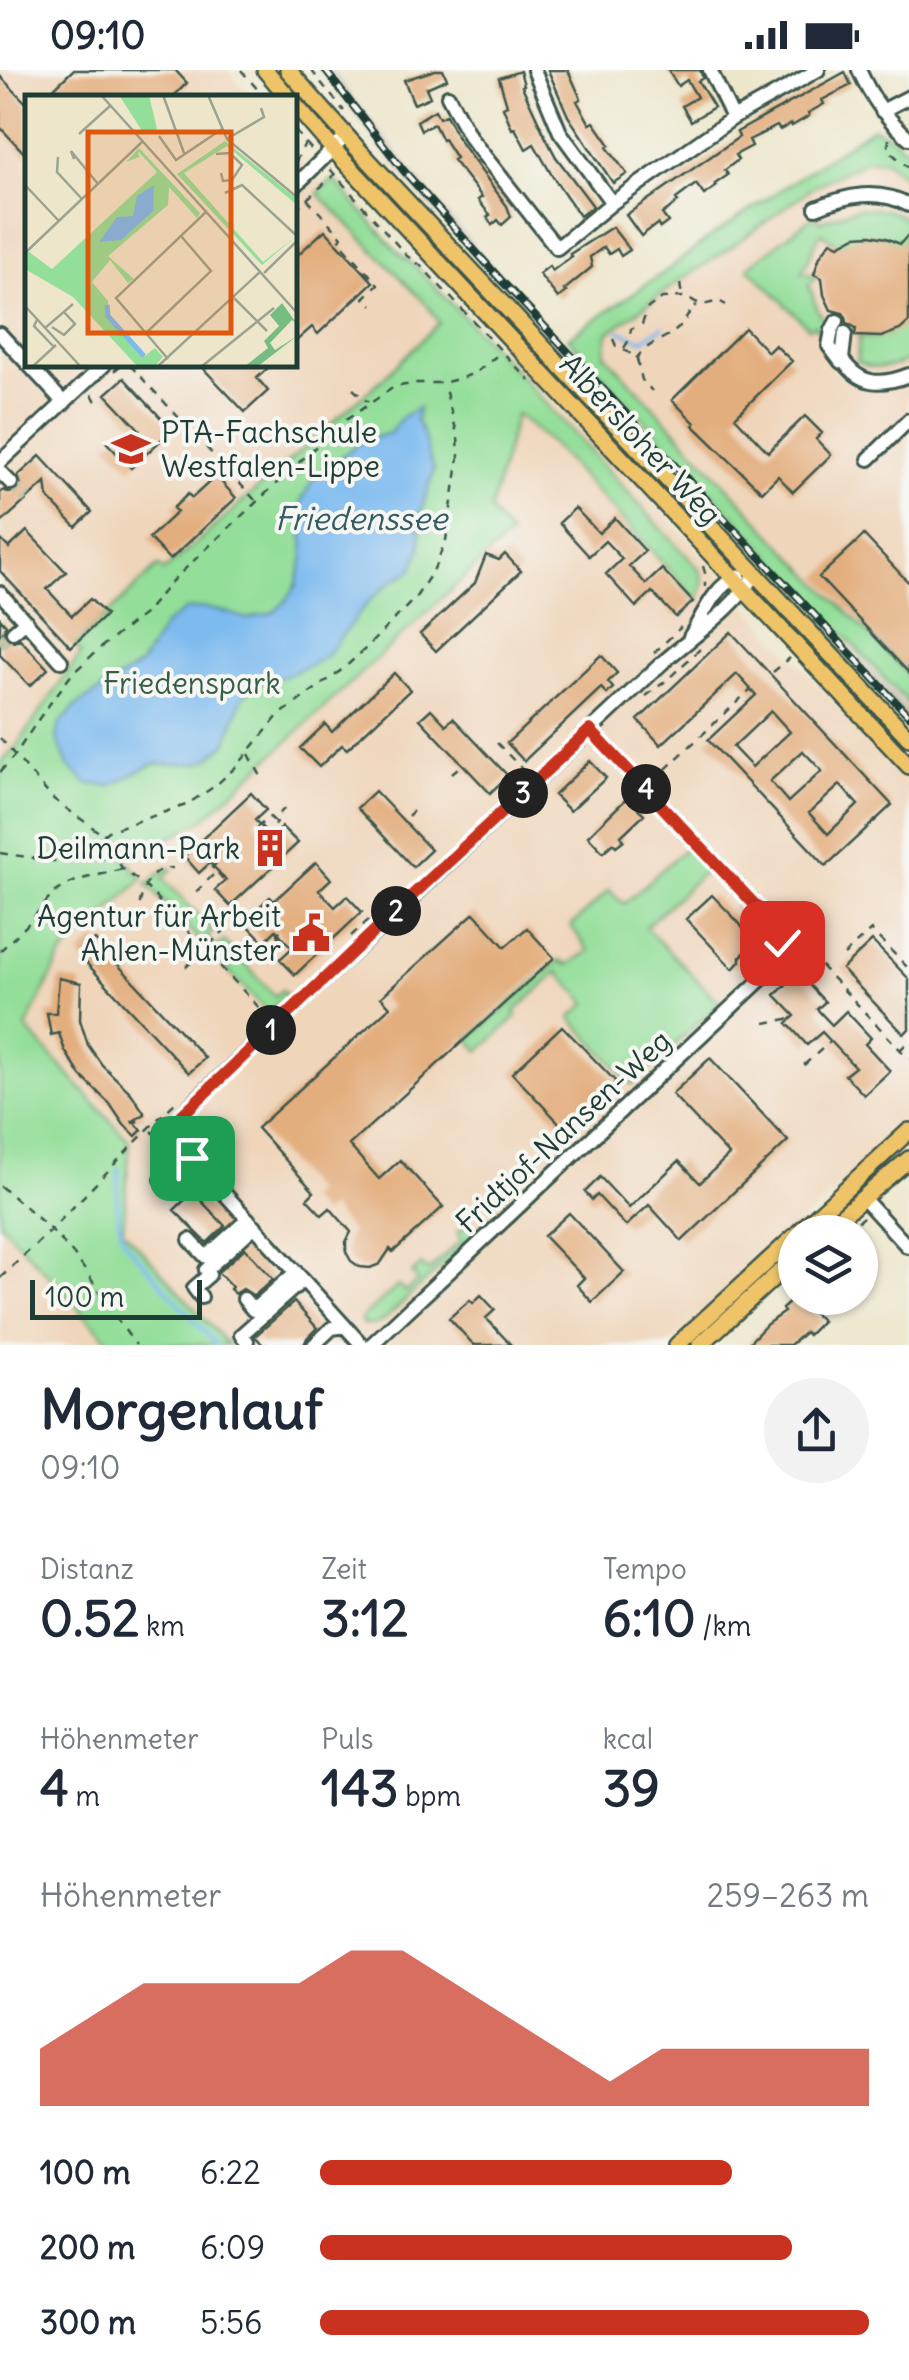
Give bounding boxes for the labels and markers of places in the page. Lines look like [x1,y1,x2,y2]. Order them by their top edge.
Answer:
place label: PTA-Fachschule Westfalen-Lippe [161,413,380,485]
school or university icon: PTA-Fachschule Westfalen-Lippe [110,428,152,470]
pin: 4 [621,764,671,814]
pin: 3 [498,768,548,818]
building icon: Deilmann-Park [249,827,291,869]
place label: Deilmann-Park [36,829,240,867]
pin: 2 [371,886,421,936]
place label: Agentur für Arbeit Ahlen-Münster [37,897,281,969]
pin [740,901,825,986]
public building icon: Agentur für Arbeit Ahlen-Münster [290,912,332,954]
pin: 1 [246,1005,296,1055]
pin [150,1116,235,1201]

